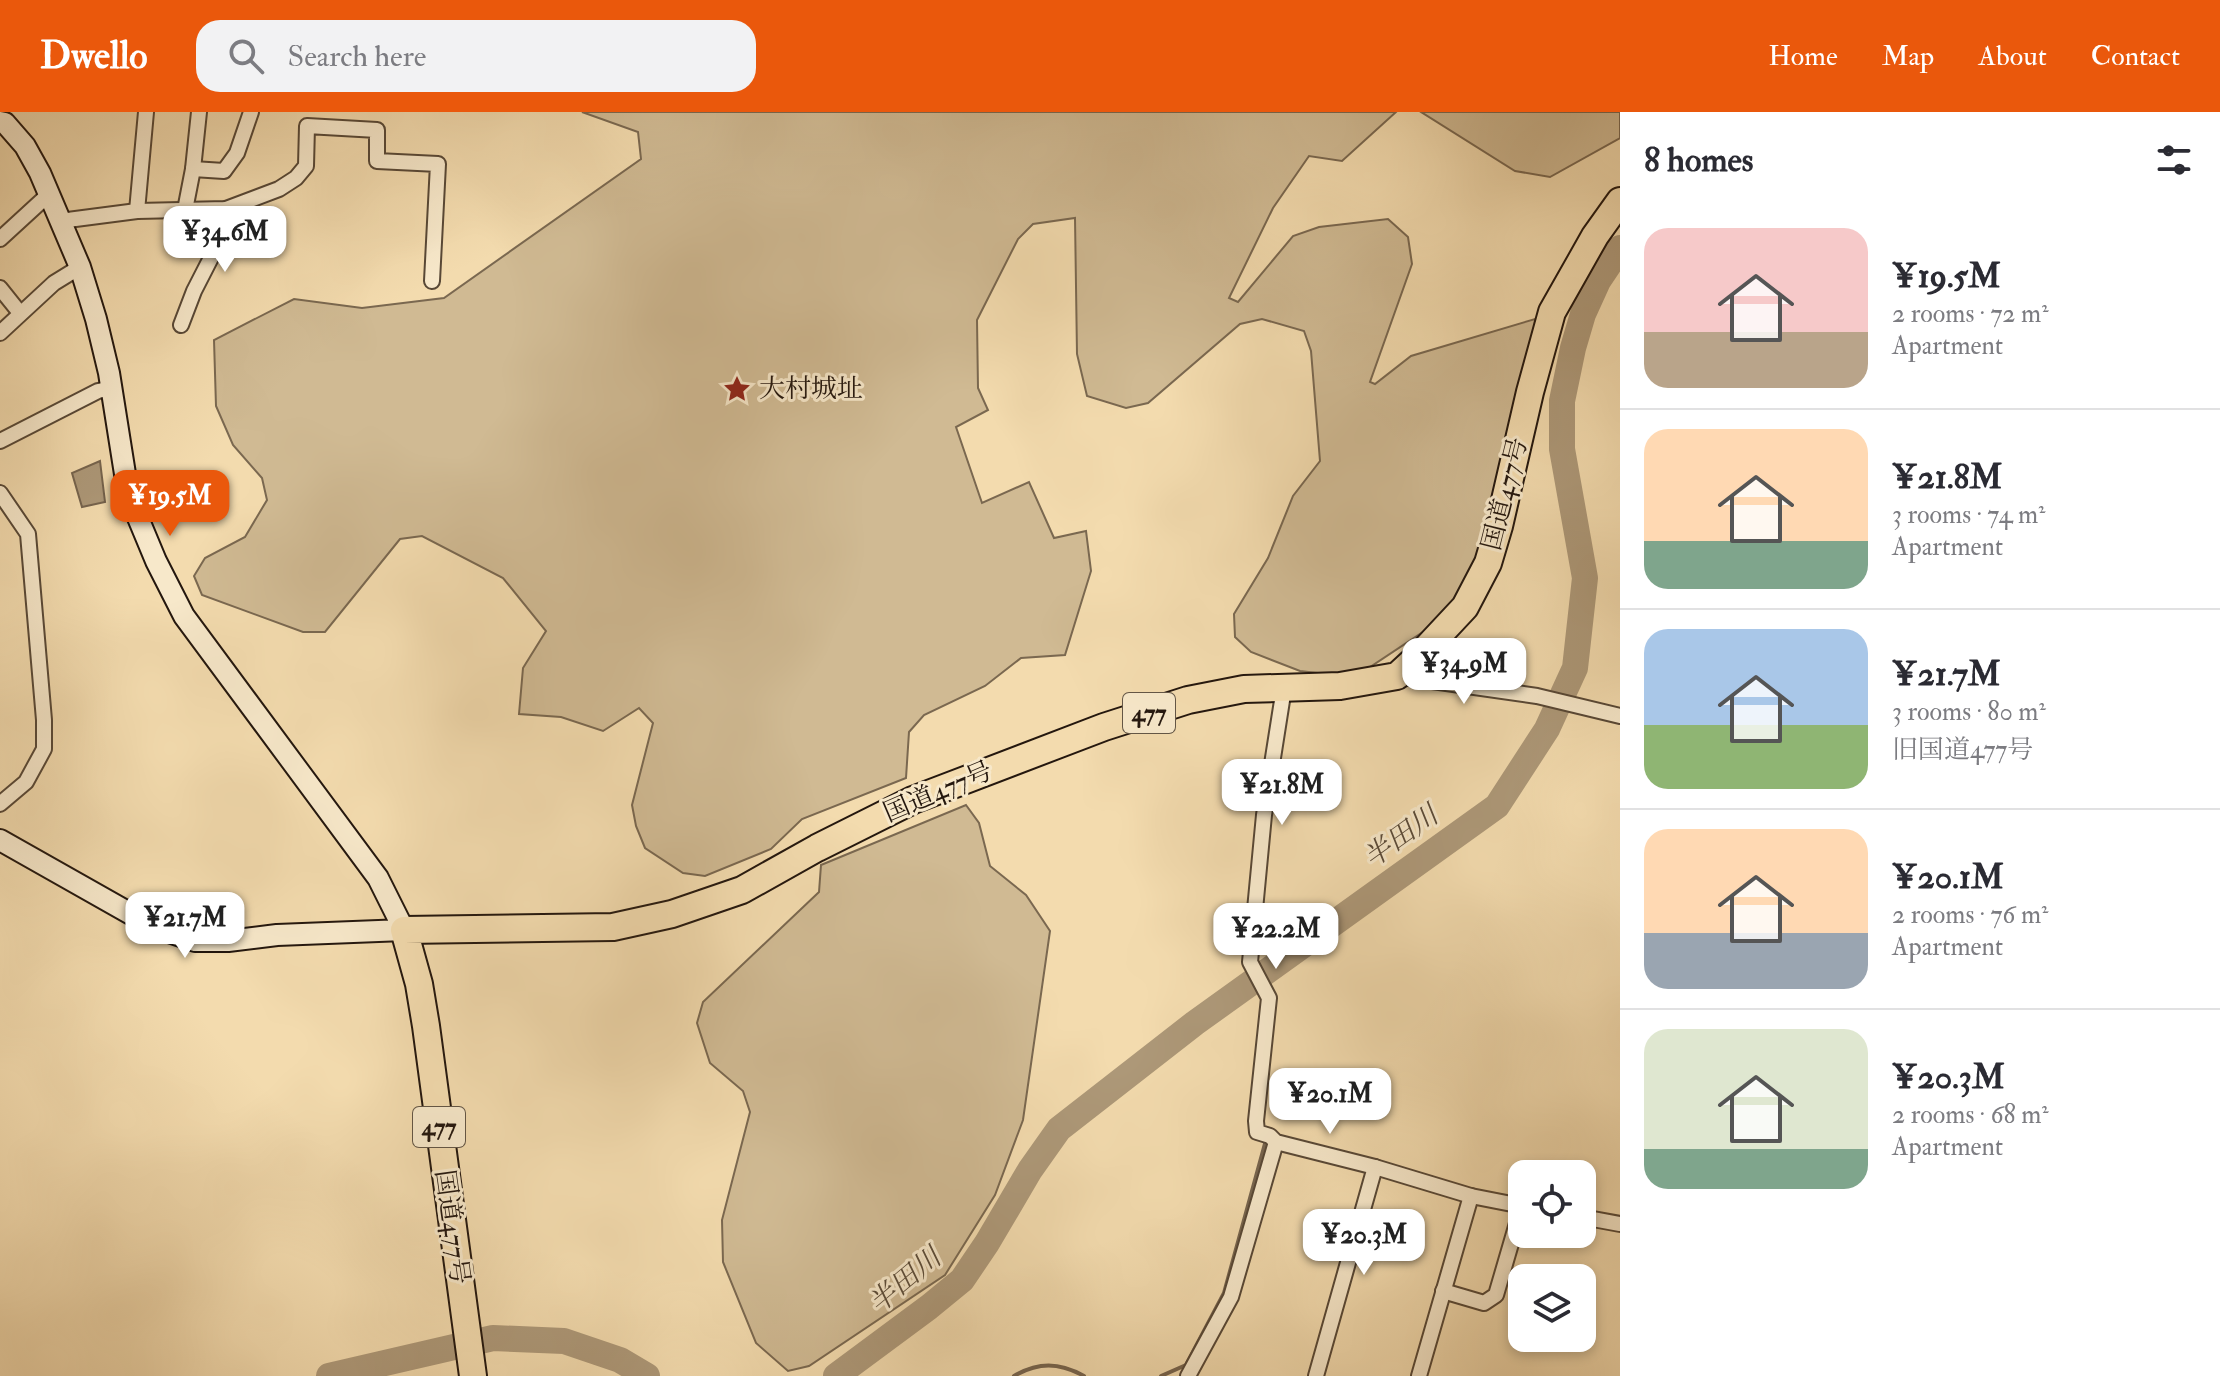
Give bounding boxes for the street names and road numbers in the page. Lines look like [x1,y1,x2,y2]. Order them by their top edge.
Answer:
street label: 国道477号 [1476,434,1534,554]
road number: 477 [1123,693,1175,733]
street label: 国道477号 [879,755,997,829]
road number: 477 [413,1107,465,1147]
street label: 国道477号 [428,1168,476,1286]

